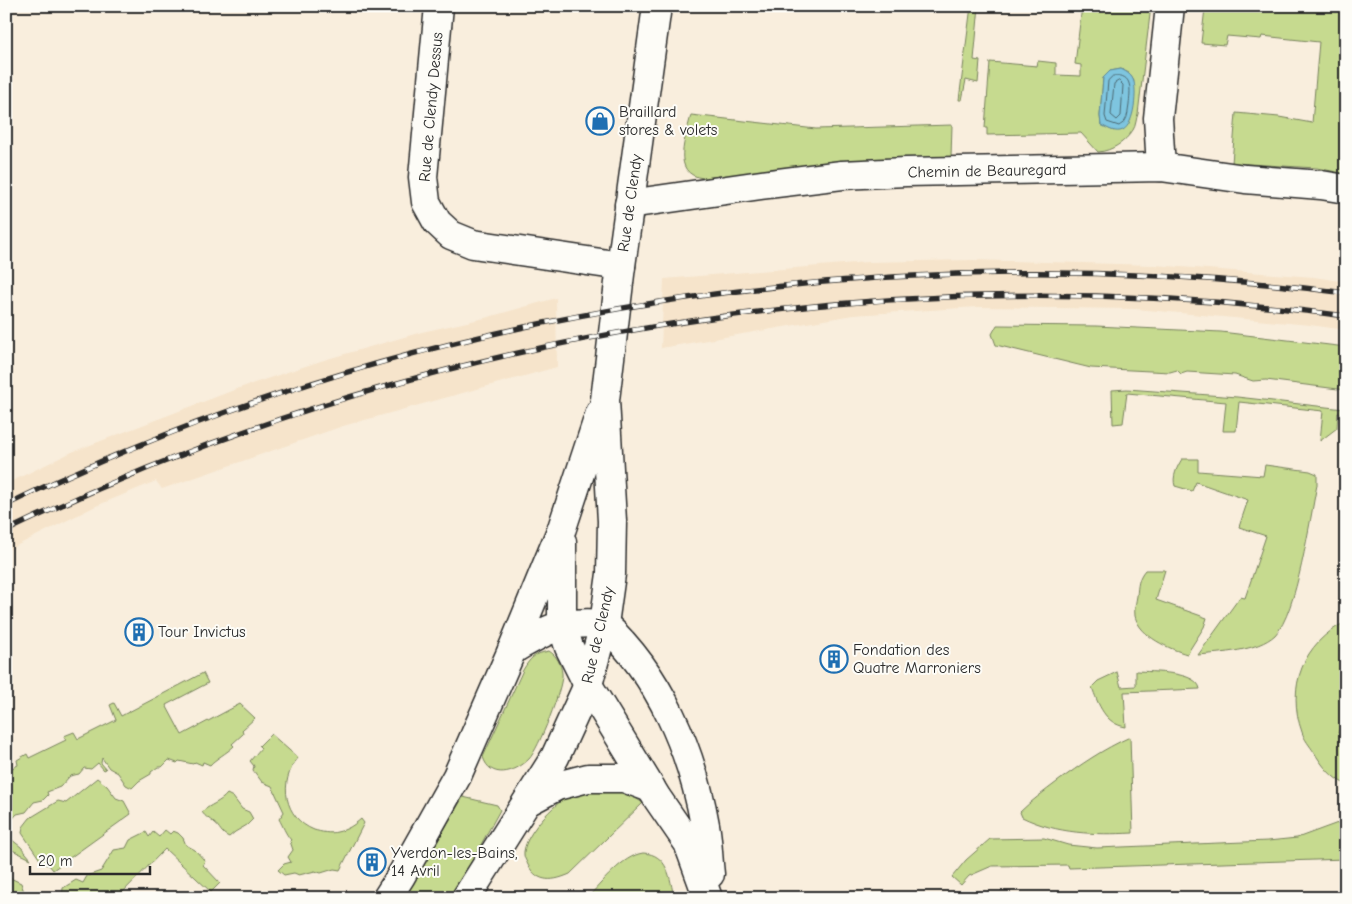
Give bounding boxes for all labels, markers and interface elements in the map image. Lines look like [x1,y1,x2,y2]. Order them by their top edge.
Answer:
street label: Rue de Clendy Dessus [415,31,447,183]
place label: Braillard stores & volets [619,103,718,139]
shop icon: Braillard stores & volets [585,106,615,136]
street label: Rue de Clendy [614,152,646,253]
street label: Chemin de Beauregard [907,161,1067,181]
street label: Rue de Clendy [578,584,618,685]
building icon: Tour Invictus [124,617,154,647]
place label: Tour Invictus [158,623,246,641]
place label: Fondation des Quatre Marroniers [853,641,981,677]
building icon: Fondation des Quatre Marroniers [819,644,849,674]
scale bar [30,844,150,876]
place label: Yverdon-les-Bains, 14 Avril [391,844,518,880]
building icon: Yverdon-les-Bains, 14 Avril [357,847,387,877]
text: 20 m [38,852,72,870]

